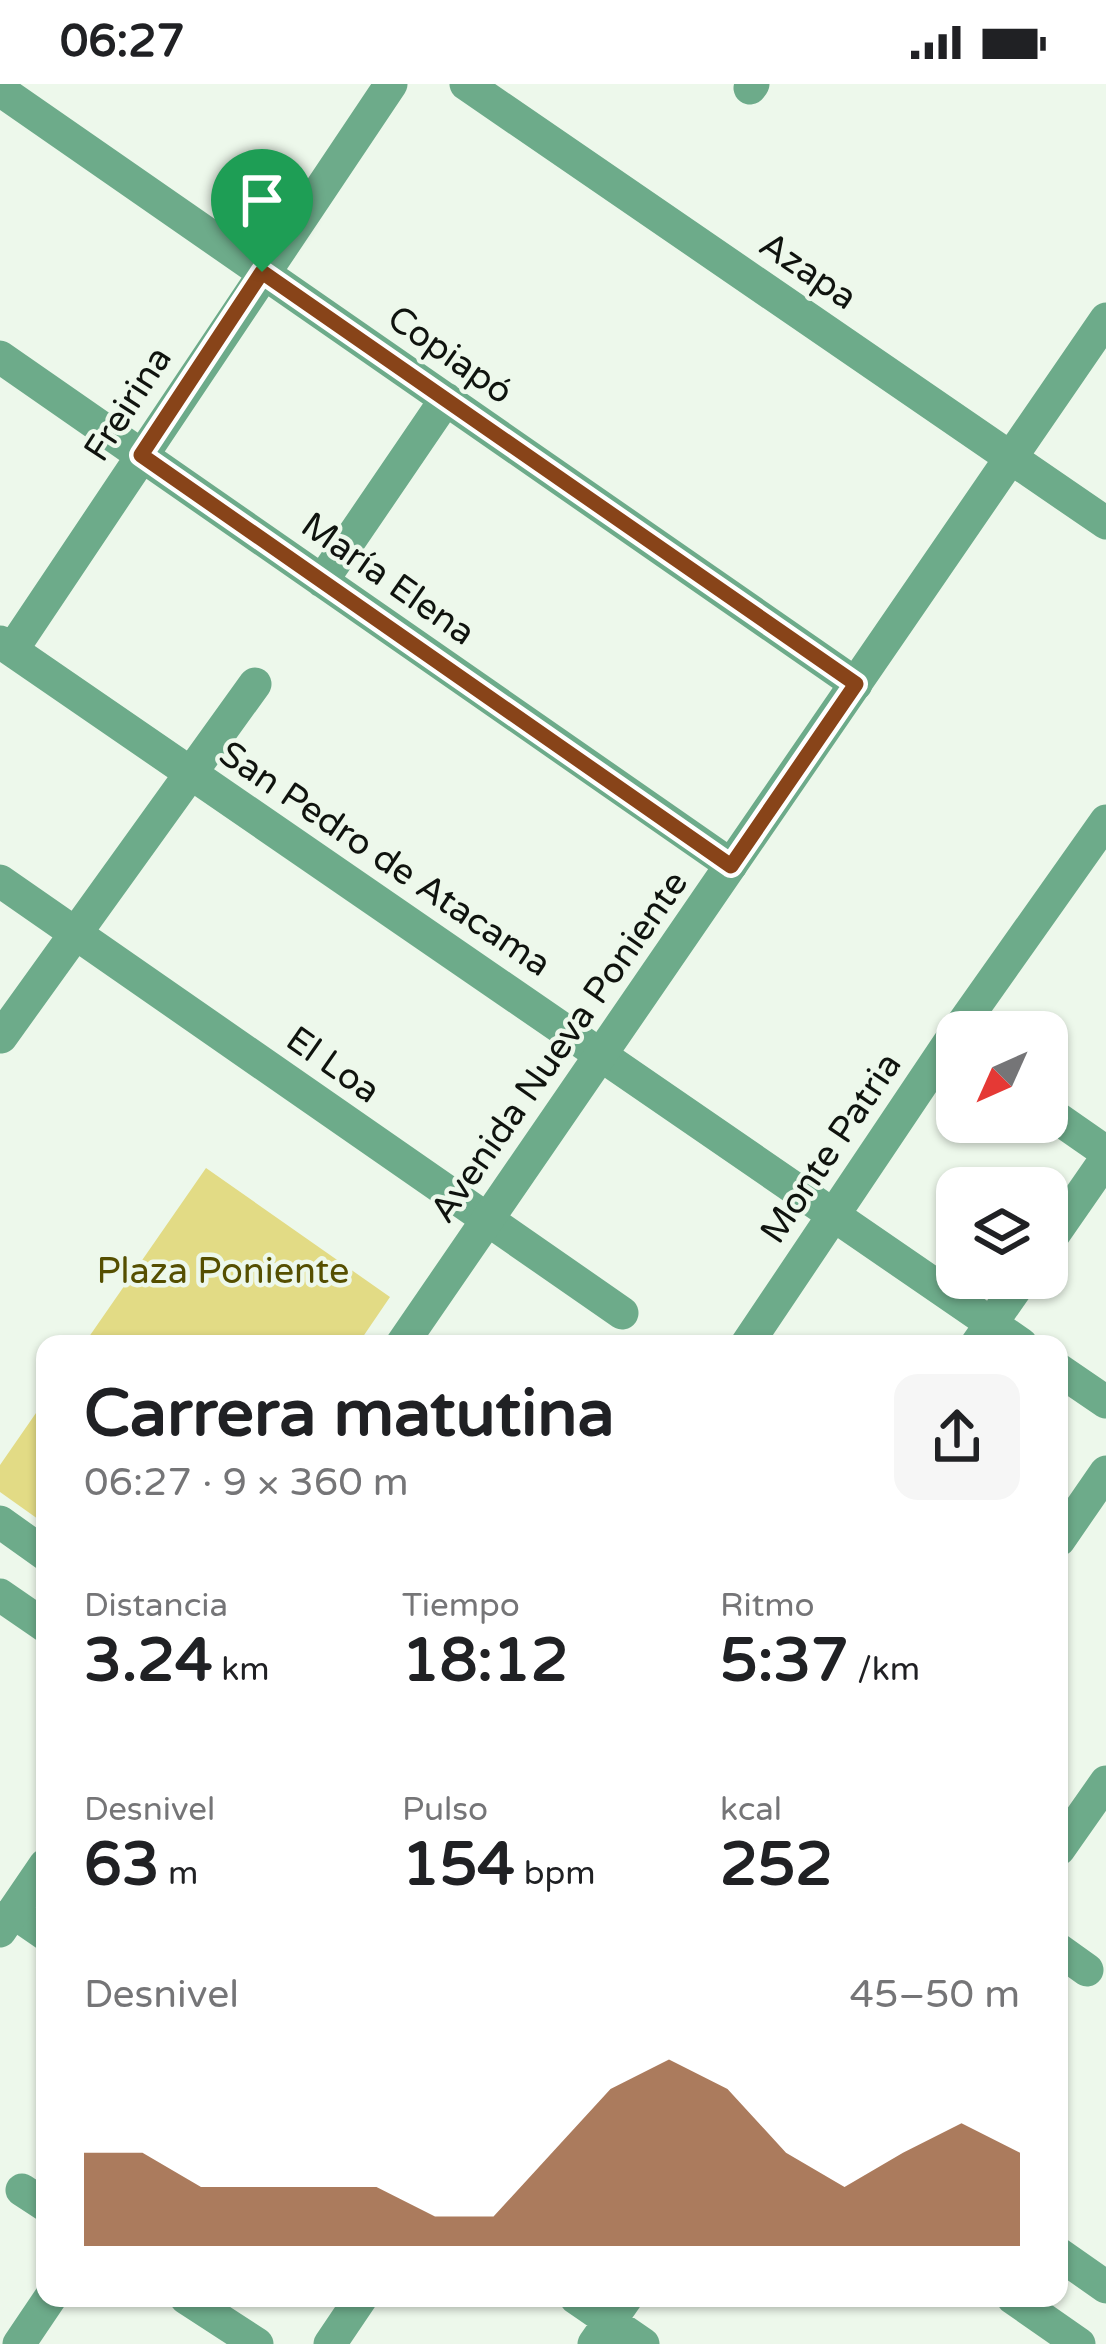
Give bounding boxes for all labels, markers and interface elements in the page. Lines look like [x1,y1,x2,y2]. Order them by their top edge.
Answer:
text: 06:27 [60,15,185,69]
pin [211,149,313,272]
icon: arrive [229,167,295,233]
street label: Azapa [751,223,865,319]
street label: Copiapó [379,296,521,414]
street label: Freirina [75,338,181,470]
street label: María Elena [293,504,483,654]
street label: San Pedro de Atacama [211,732,559,986]
street label: Avenida Nueva Poniente [421,863,697,1231]
north arrow [936,1011,1068,1143]
map controls [936,1011,1068,1299]
street label: El Loa [278,1018,388,1112]
street label: Monte Patria [751,1044,911,1252]
button: layers [936,1167,1068,1299]
park label: Plaza Poniente [97,1250,349,1293]
text: Carrera matutina [84,1374,615,1454]
button: share [894,1374,1020,1500]
text: 06:27 · 9 × 360 m [84,1459,409,1506]
text: Distancia [84,1586,228,1625]
text: Tiempo [402,1586,520,1625]
text: Ritmo [720,1586,815,1625]
text: 3.24 [84,1625,213,1697]
text: 18:12 [402,1625,568,1697]
text: 5:37 [720,1625,849,1697]
text: km [213,1650,270,1689]
text: /km [849,1650,920,1689]
text: Desnivel [84,1790,215,1829]
text: Pulso [402,1790,488,1829]
text: kcal [720,1790,782,1829]
text: 63 [84,1829,159,1901]
text: 154 [402,1829,515,1901]
text: 252 [720,1829,833,1901]
text: m [159,1854,198,1893]
text: bpm [515,1854,596,1893]
text: Desnivel [84,1971,239,2018]
text: 45–50 m [849,1971,1020,2018]

